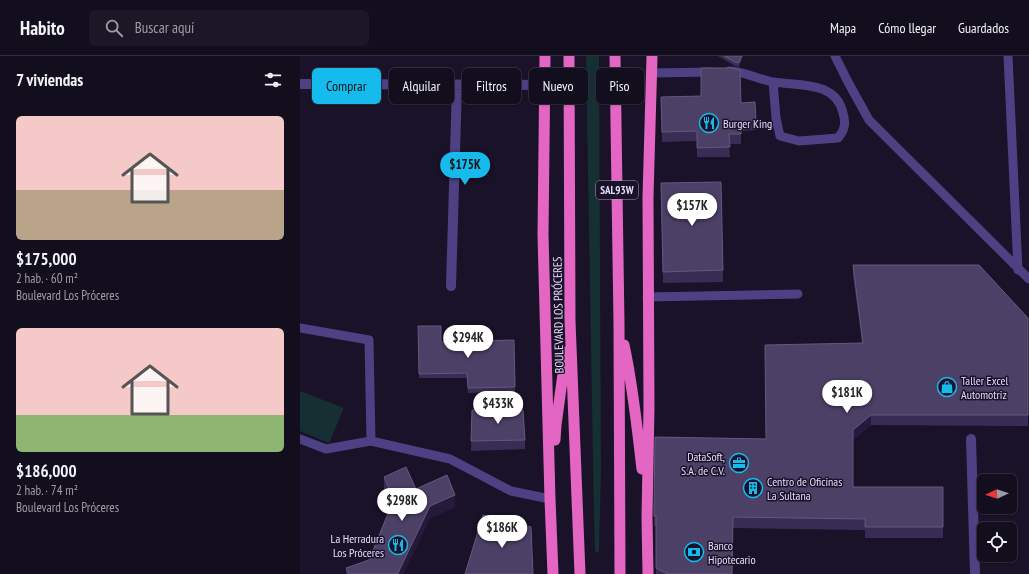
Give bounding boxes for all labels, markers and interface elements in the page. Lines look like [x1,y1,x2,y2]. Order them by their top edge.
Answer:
search box [89,10,369,46]
text: Habito [20,16,65,40]
icon: search [103,17,125,39]
text: Buscar aquí [135,18,194,37]
text: Mapa [830,19,856,37]
text: Cómo llegar [878,19,936,37]
text: Guardados [958,19,1009,37]
chip: Comprar [312,68,381,104]
chip: Alquilar [389,68,454,104]
chip: Filtros [462,68,521,104]
chip: Nuevo [529,68,588,104]
chip: Piso [596,68,644,104]
text: 7 viviendas [16,69,83,91]
icon: filters [262,69,284,91]
restaurant icon: Burger King [698,112,720,134]
place label: Burger King [723,116,772,131]
icon: home [114,142,186,214]
pin: $175K [437,152,493,186]
text: $175K [449,156,481,173]
road number: SAL93W [596,181,638,199]
pin: $157K [664,193,720,227]
text: $157K [676,197,708,214]
text: $175,000 [16,248,77,270]
street label: BOULEVARD LOS PRÓCERES [549,257,567,373]
text: 2 hab. · 60 m² [16,270,78,287]
text: Boulevard Los Próceres [16,287,119,304]
pin: $294K [440,325,496,359]
text: $294K [452,329,484,346]
icon: home [114,354,186,426]
place label: Taller Excel Automotriz [961,373,1008,402]
shop icon: Taller Excel Automotriz [936,376,958,398]
pin: $181K [819,380,875,414]
text: $181K [831,384,863,401]
pin: $433K [470,391,526,425]
text: $433K [482,395,514,412]
place label: DataSoft, S.A. de C.V. [681,449,725,478]
office icon: DataSoft, S.A. de C.V. [728,452,750,474]
text: $186,000 [16,460,77,482]
place label: Centro de Oficinas La Sultana [767,474,842,503]
north arrow [977,474,1017,514]
map controls [977,474,1017,562]
building icon: Centro de Oficinas La Sultana [742,477,764,499]
text: 2 hab. · 74 m² [16,482,78,499]
pin: $298K [374,488,430,522]
text: $298K [386,492,418,509]
text: Boulevard Los Próceres [16,499,119,516]
pin: $186K [474,515,530,549]
text: $186K [486,519,518,536]
button: locate [977,522,1017,562]
place label: La Herradura Los Próceres [331,531,384,560]
restaurant icon: La Herradura Los Próceres [387,534,409,556]
place label: Banco Hipotecario [708,538,756,567]
bank icon: Banco Hipotecario [683,541,705,563]

